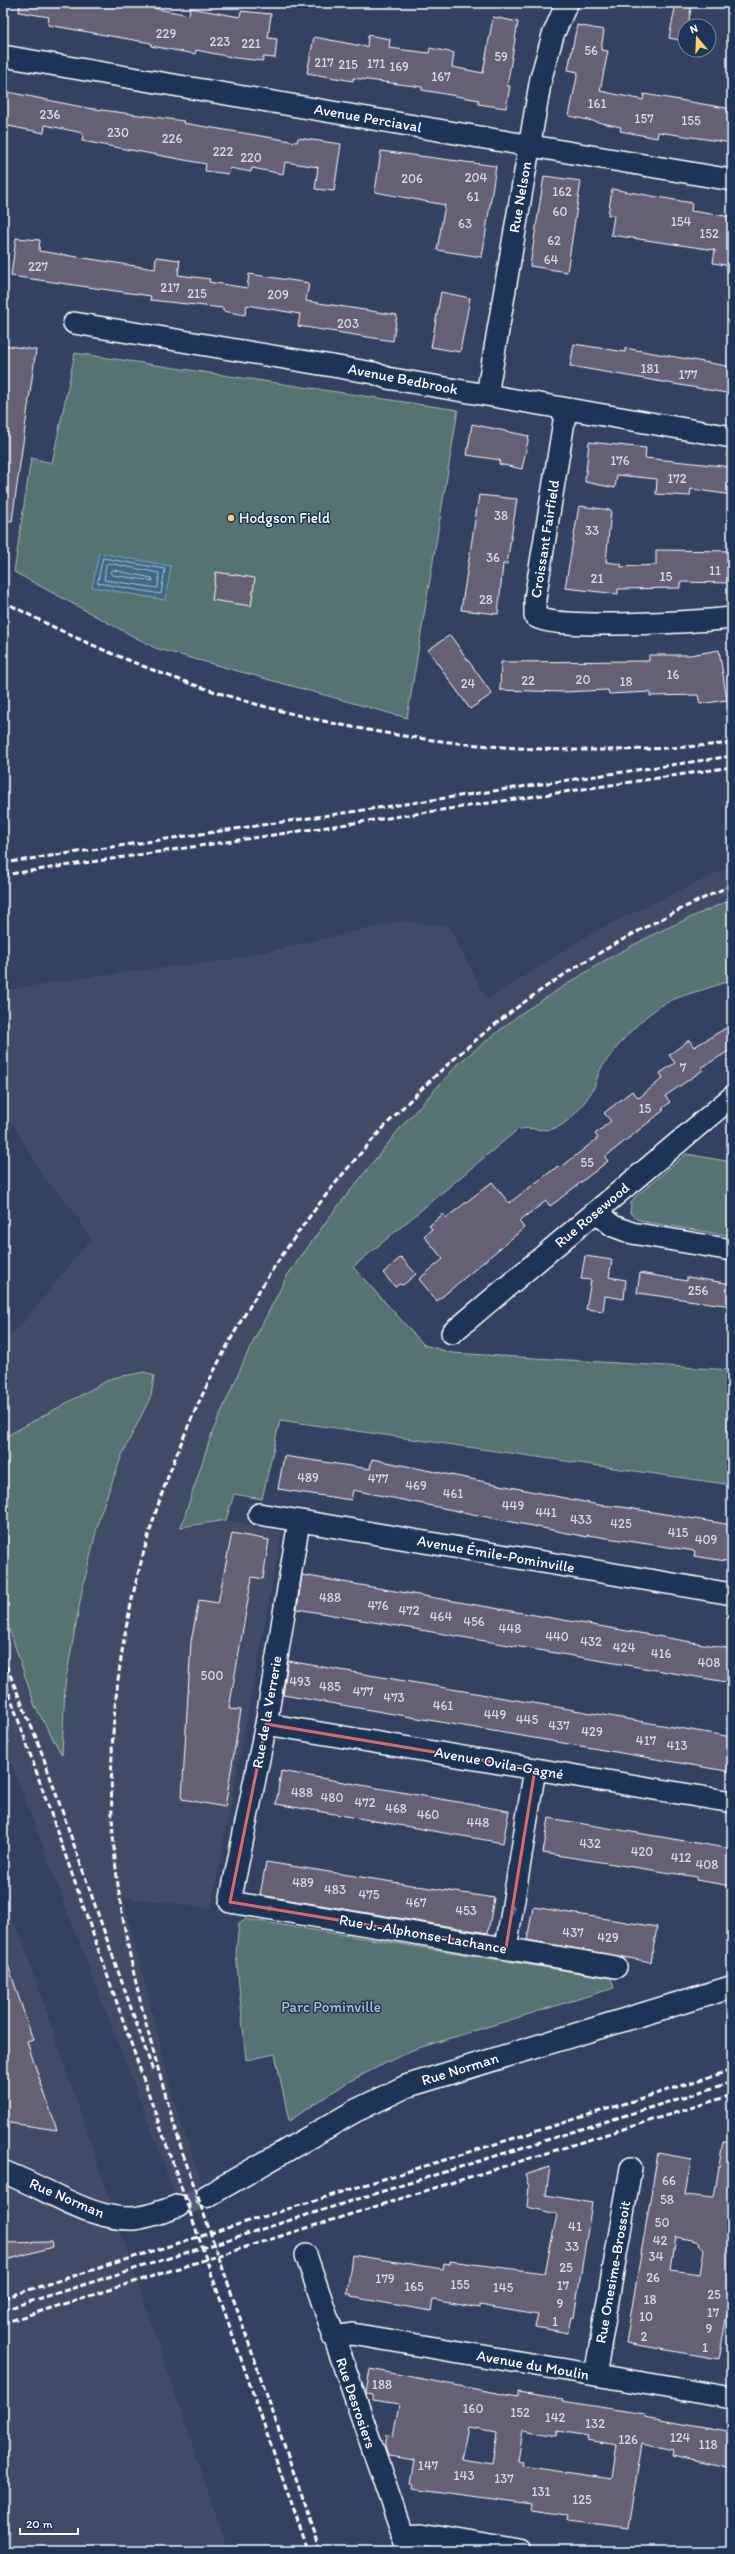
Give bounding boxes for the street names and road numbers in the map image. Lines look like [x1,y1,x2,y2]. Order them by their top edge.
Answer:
street label: Avenue Perciaval [313,100,424,136]
street label: Rue Nelson [505,159,535,234]
street label: Avenue Bedbrook [346,360,460,399]
street label: Croissant Fairfield [527,479,563,599]
street label: Rue Rosewood [551,1178,633,1252]
street label: Avenue Émile-Pominville [416,1531,576,1577]
street label: Rue de la Verrerie [248,1654,286,1770]
street label: Avenue Ovila-Gagné [433,1743,565,1783]
street label: Rue J.-Alphonse-Lachance [338,1910,508,1958]
street label: Rue Norman [419,2049,501,2089]
street label: Rue Norman [27,2174,108,2222]
street label: Rue Onesime-Brossoit [592,2199,634,2345]
street label: Avenue du Moulin [475,2346,591,2384]
street label: Rue Desrosiers [332,2355,380,2451]

